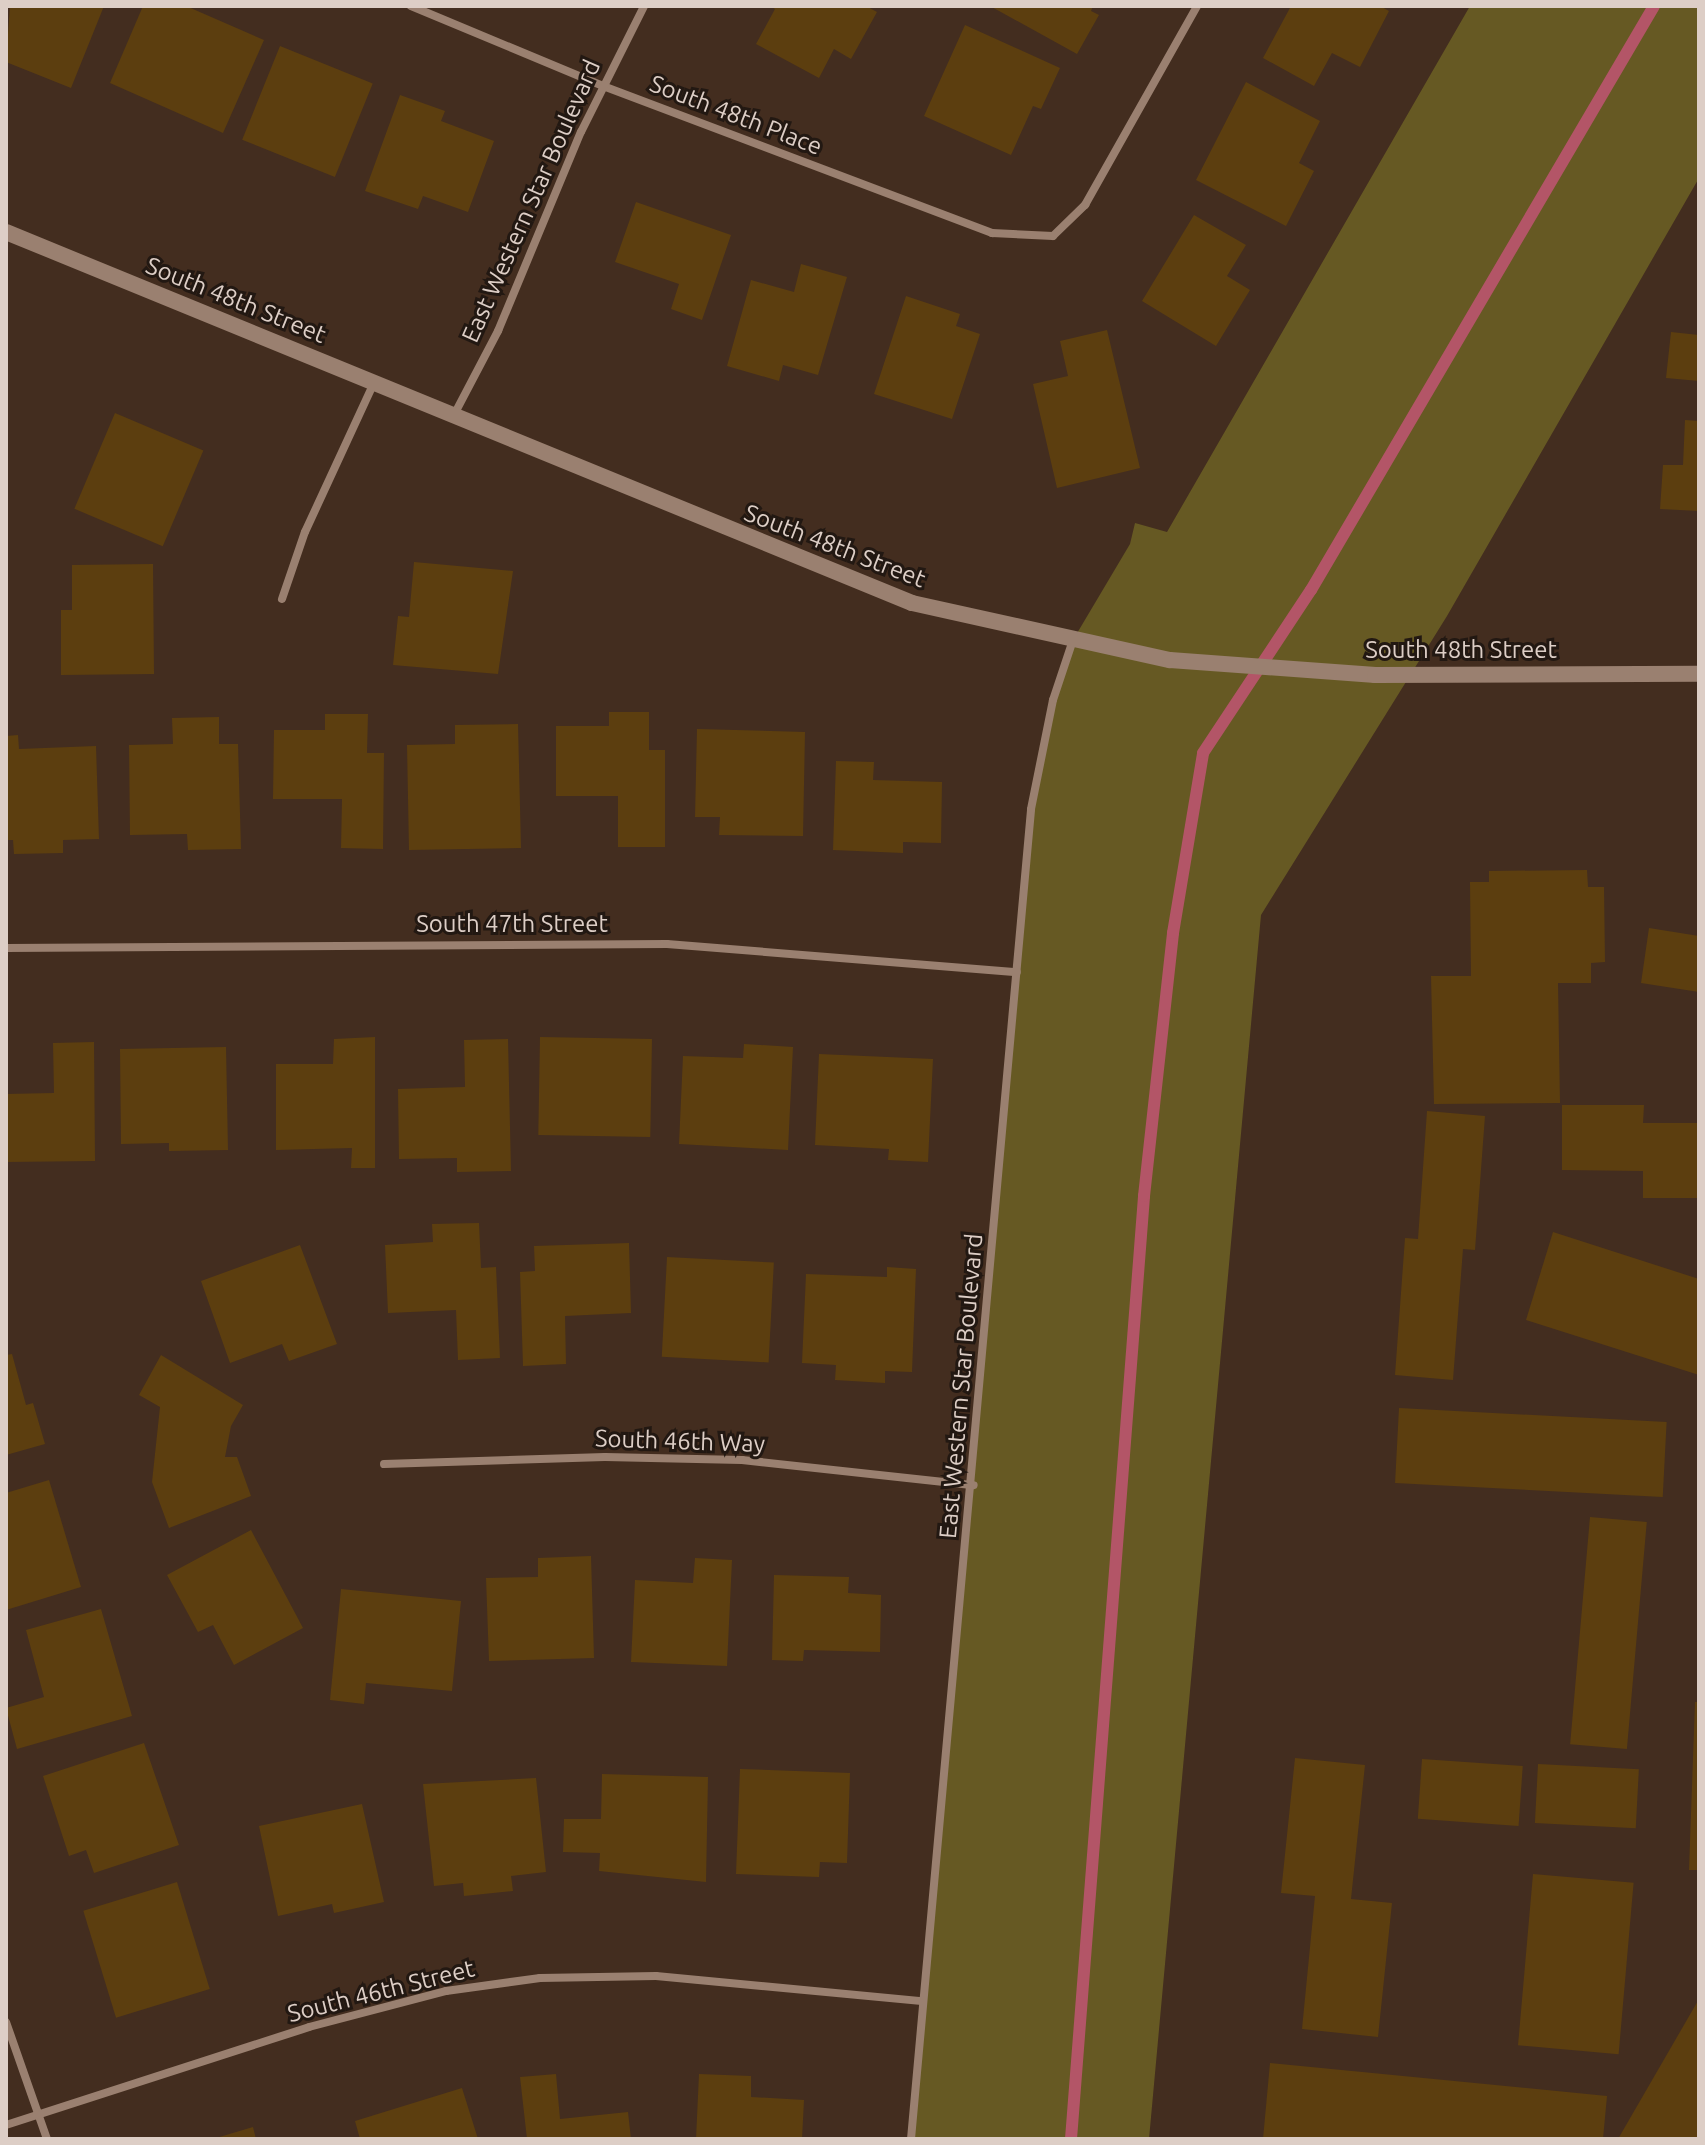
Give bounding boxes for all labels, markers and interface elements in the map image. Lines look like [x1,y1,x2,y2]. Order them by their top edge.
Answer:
street label: East Western Star Boulevard [456,55,606,347]
street label: South 48th Place [646,69,826,161]
street label: South 48th Street [142,251,330,349]
street label: South 48th Street [740,498,930,594]
street label: South 48th Street [1365,636,1557,664]
street label: South 47th Street [416,910,608,938]
street label: East Western Star Boulevard [933,1232,989,1540]
street label: South 46th Way [594,1424,766,1458]
street label: South 46th Street [285,1954,477,2028]

